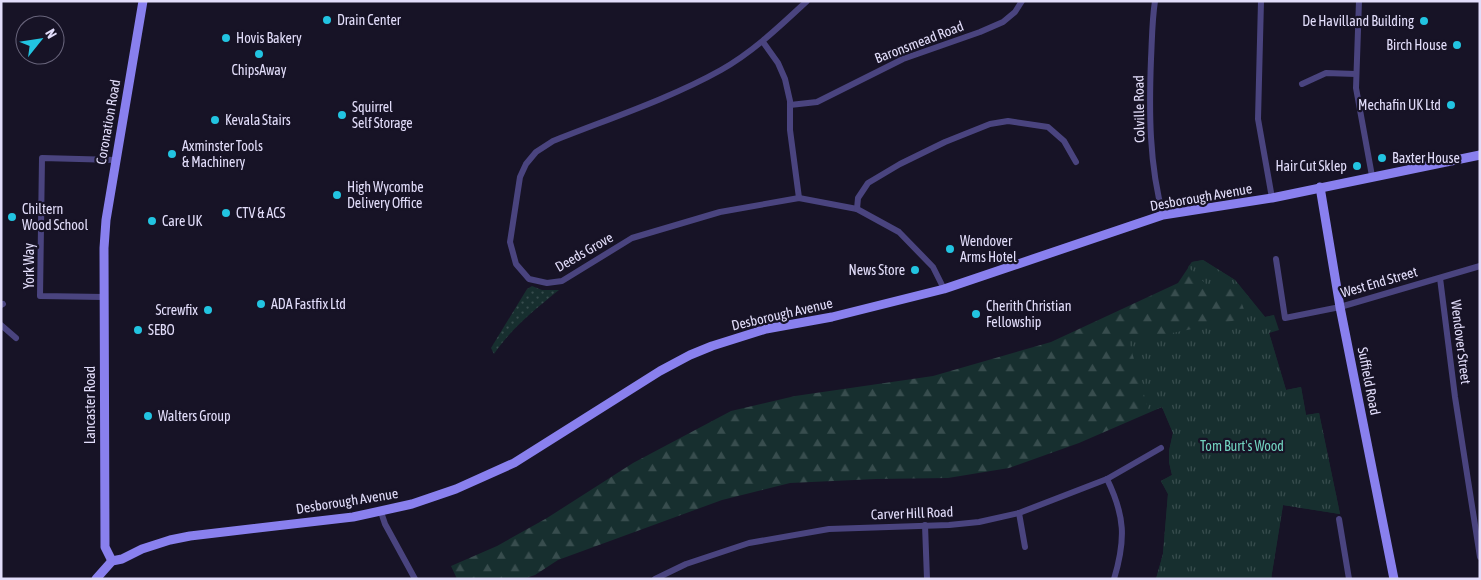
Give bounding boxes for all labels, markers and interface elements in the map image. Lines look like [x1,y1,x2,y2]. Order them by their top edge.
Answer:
place label: Drain Center [337,12,402,28]
place label: De Havilland Building [1302,13,1414,29]
marker: Drain Center [321,14,333,26]
north arrow [15,15,65,65]
marker: De Havilland Building [1418,15,1430,27]
street label: Baronsmead Road [872,18,966,66]
text: N [42,26,60,41]
place label: Hovis Bakery [236,30,302,46]
marker: Hovis Bakery [220,32,232,44]
place label: Birch House [1386,37,1447,53]
marker: Birch House [1451,39,1463,51]
marker: ChipsAway [253,48,265,60]
place label: ChipsAway [231,62,287,78]
street label: Colville Road [1130,75,1148,143]
street label: Coronation Road [93,78,123,166]
place label: Mechafin UK Ltd [1358,97,1441,113]
place label: Squirrel Self Storage [352,99,413,131]
marker: Mechafin UK Ltd [1445,99,1457,111]
marker: Squirrel Self Storage [336,109,348,121]
place label: Kevala Stairs [225,112,291,128]
marker: Kevala Stairs [209,114,221,126]
place label: Axminster Tools & Machinery [182,138,263,170]
marker: Axminster Tools & Machinery [166,148,178,160]
place label: Baxter House [1392,150,1460,166]
marker: Baxter House [1376,152,1388,164]
place label: Hair Cut Sklep [1275,158,1347,174]
marker: Hair Cut Sklep [1351,160,1363,172]
place label: High Wycombe Delivery Office [347,179,424,211]
street label: Desborough Avenue [1149,180,1253,214]
marker: High Wycombe Delivery Office [331,189,343,201]
place label: Chiltern Wood School [22,201,88,233]
place label: CTV & ACS [236,205,286,221]
marker: CTV & ACS [220,207,232,219]
marker: Chiltern Wood School [6,211,18,223]
place label: Care UK [162,213,202,229]
marker: Care UK [146,215,158,227]
street label: Deeds Grove [552,229,616,275]
place label: Wendover Arms Hotel [960,233,1017,265]
street label: York Way [21,243,37,289]
marker: Wendover Arms Hotel [944,243,956,255]
place label: News Store [848,262,905,278]
street label: West End Street [1339,263,1419,301]
marker: News Store [909,264,921,276]
street label: Desborough Avenue [730,295,834,333]
place label: ADA Fastfix Ltd [271,296,346,312]
marker: ADA Fastfix Ltd [255,298,267,310]
place label: Cherith Christian Fellowship [986,298,1071,330]
street label: Wendover Street [1448,299,1474,385]
place label: Screwfix [155,302,198,318]
marker: Screwfix [202,304,214,316]
marker: Cherith Christian Fellowship [970,308,982,320]
place label: SEBO [148,322,175,338]
marker: SEBO [132,324,144,336]
street label: Suffield Road [1355,346,1383,416]
street label: Lancaster Road [82,366,98,444]
place label: Walters Group [158,408,231,424]
marker: Walters Group [142,410,154,422]
park label: Tom Burt's Wood [1200,438,1284,454]
street label: Desborough Avenue [295,485,399,517]
street label: Carver Hill Road [871,504,953,522]

